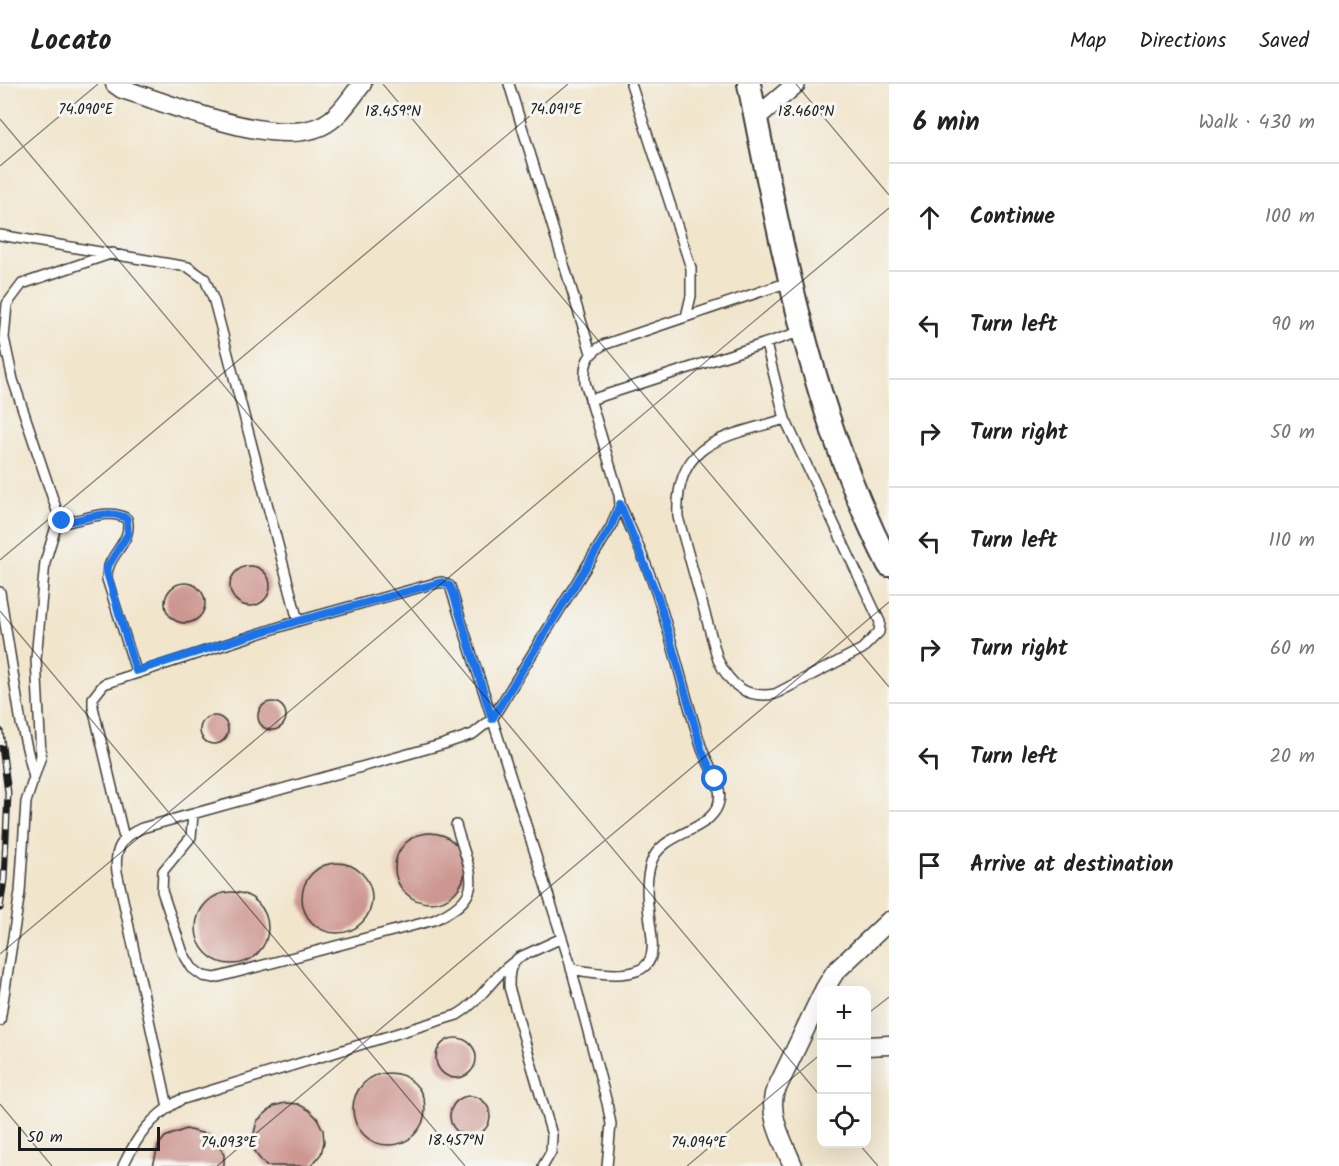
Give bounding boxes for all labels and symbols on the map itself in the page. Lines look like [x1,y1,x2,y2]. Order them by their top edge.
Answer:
text: 74.090°E [59,98,115,122]
text: 74.091°E [530,98,583,122]
text: 18.459°N [365,100,421,124]
text: 18.460°N [778,100,834,124]
route end [48,507,74,533]
route start [701,765,727,791]
scale bar [18,1124,160,1152]
text: 18.457°N [428,1129,484,1153]
text: 74.093°E [201,1131,258,1155]
text: 74.094°E [671,1131,728,1155]

